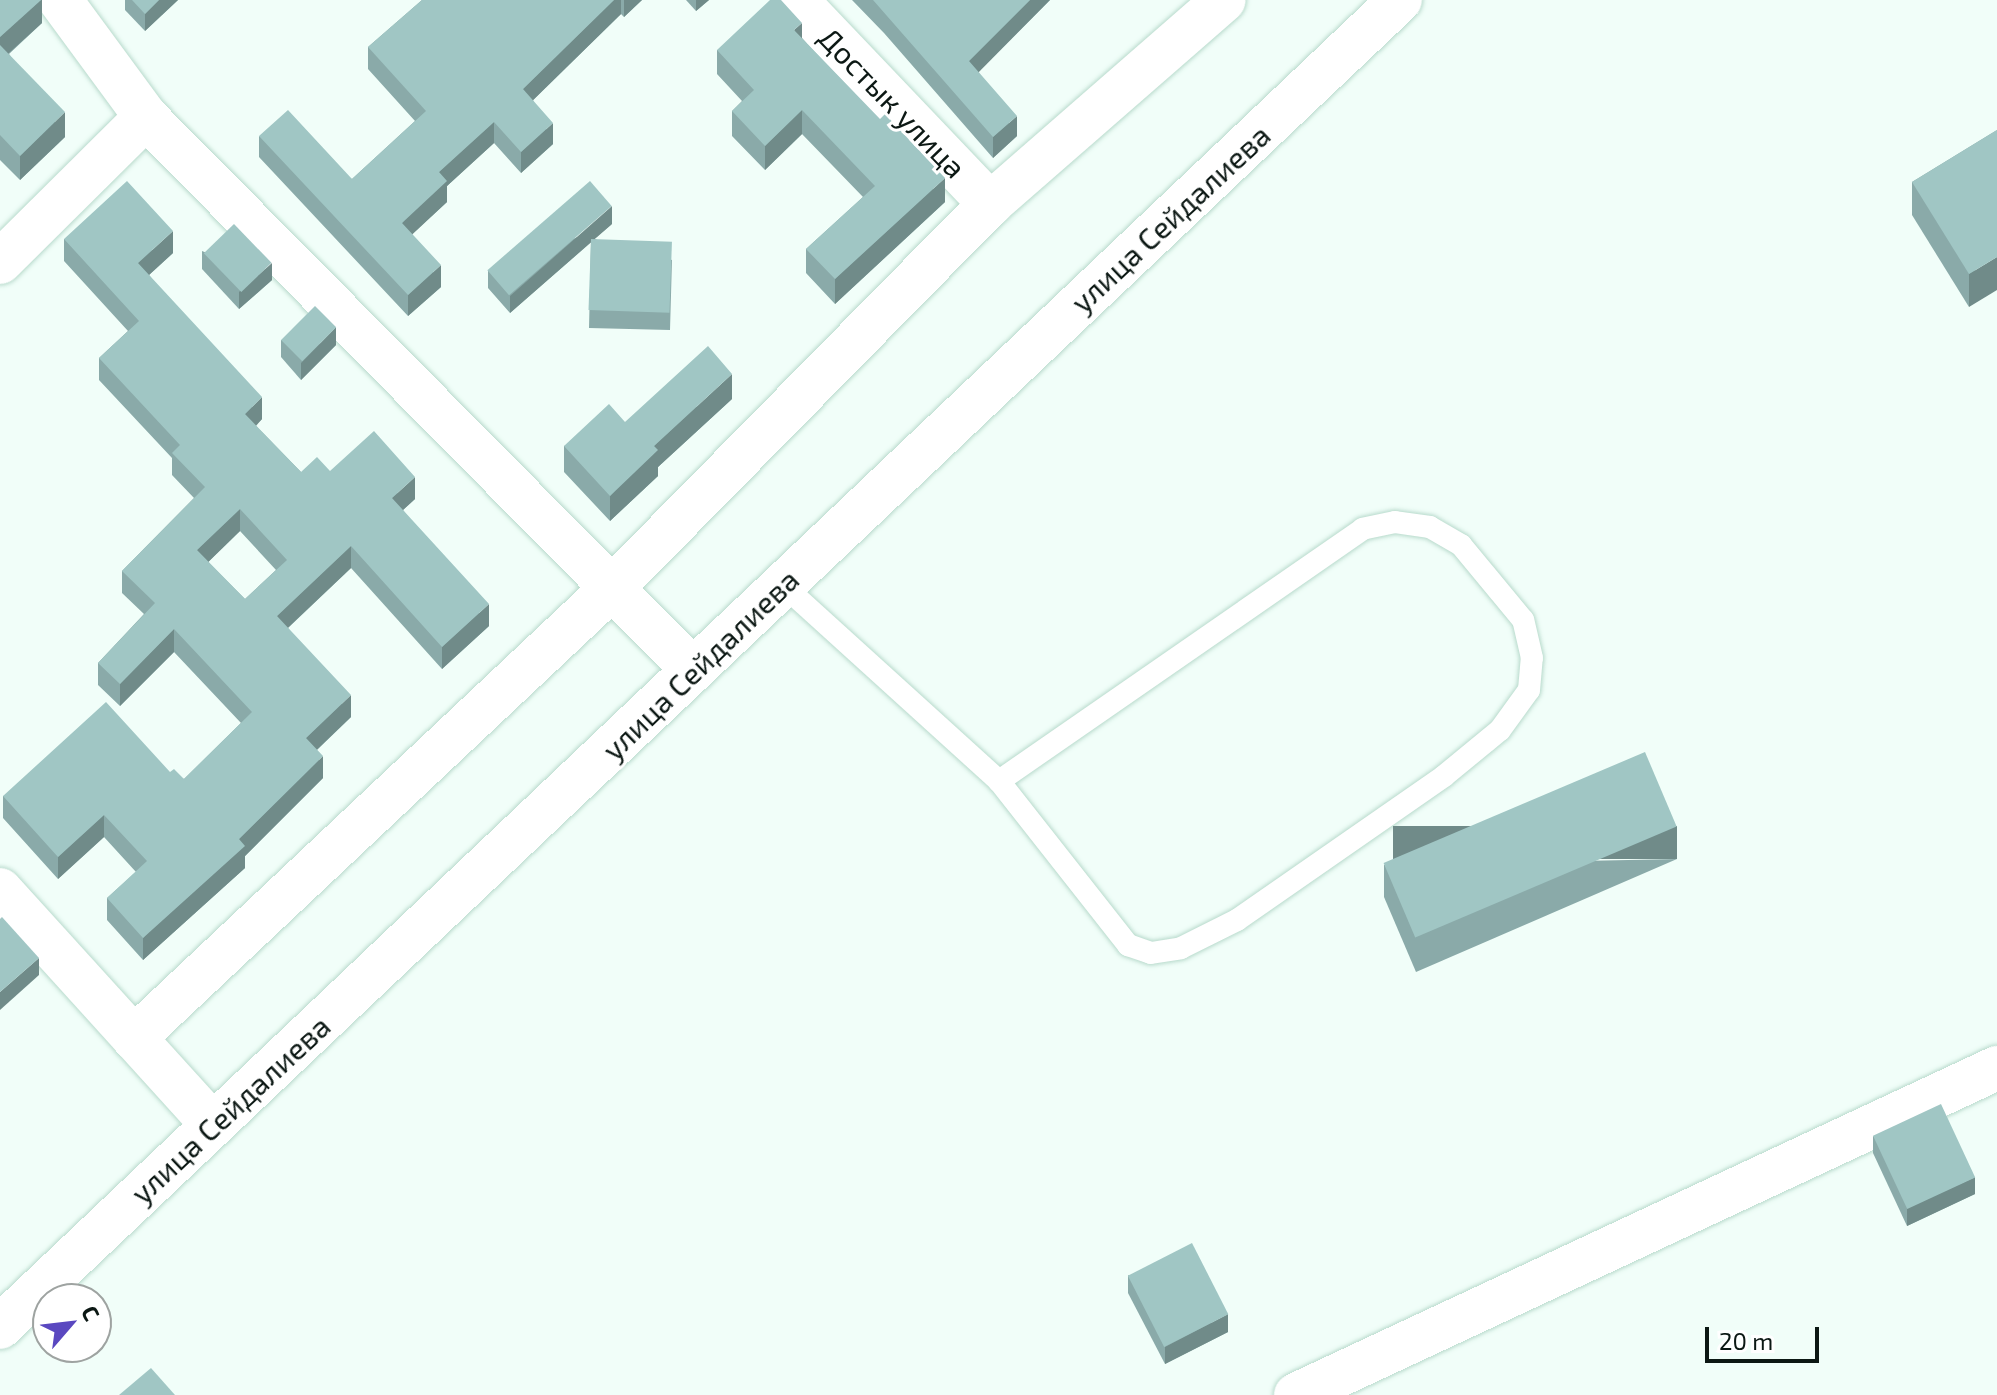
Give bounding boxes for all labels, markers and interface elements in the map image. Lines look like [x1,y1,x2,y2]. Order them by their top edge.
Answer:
street label: Достык улица [812,19,974,185]
street label: улица Сейдалиева [1063,116,1277,320]
street label: улица Сейдалиева [594,561,806,767]
street label: улица Сейдалиева [123,1007,337,1211]
north arrow [32,1283,112,1363]
text: С [77,1301,106,1324]
scale bar [1709,1311,1823,1361]
text: 20 m [1719,1326,1773,1355]

